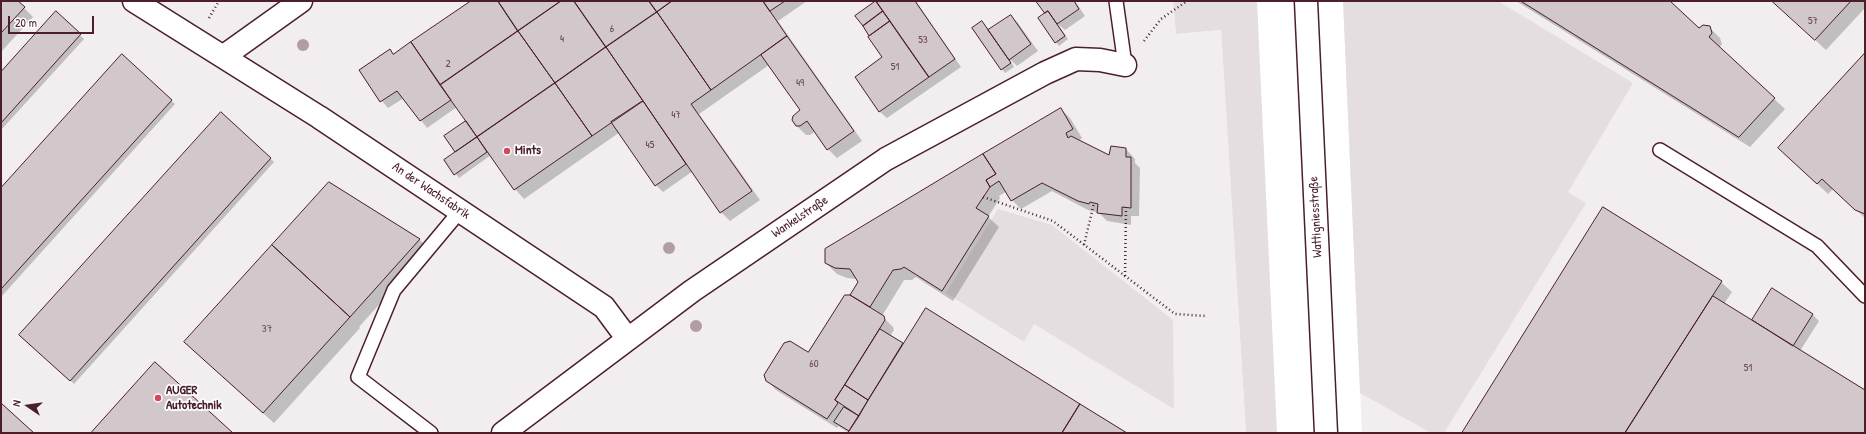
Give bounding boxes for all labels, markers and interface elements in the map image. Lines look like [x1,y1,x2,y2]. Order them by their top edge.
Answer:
scale bar [10,8,96,34]
text: 20 m [15,14,37,31]
house number: 57 [1808,14,1818,28]
house number: 6 [610,22,614,36]
house number: 4 [560,32,564,46]
house number: 53 [918,33,928,47]
house number: 2 [445,57,451,71]
house number: 51 [891,60,899,74]
house number: 49 [796,76,804,90]
house number: 47 [671,108,681,122]
house number: 45 [646,138,654,152]
place label: Mints [515,143,541,159]
marker: Mints [502,146,512,156]
street label: An der Wachsfabrik [389,159,473,223]
street label: Wattigniesstraße [1306,176,1326,258]
street label: Wankelstraße [769,192,831,242]
house number: 37 [262,322,272,336]
house number: 60 [809,357,819,371]
house number: 51 [1744,361,1752,375]
place label: AUGER Autotechnik [166,383,222,414]
north arrow [8,386,48,426]
marker: AUGER Autotechnik [153,393,163,403]
text: N [9,399,24,408]

